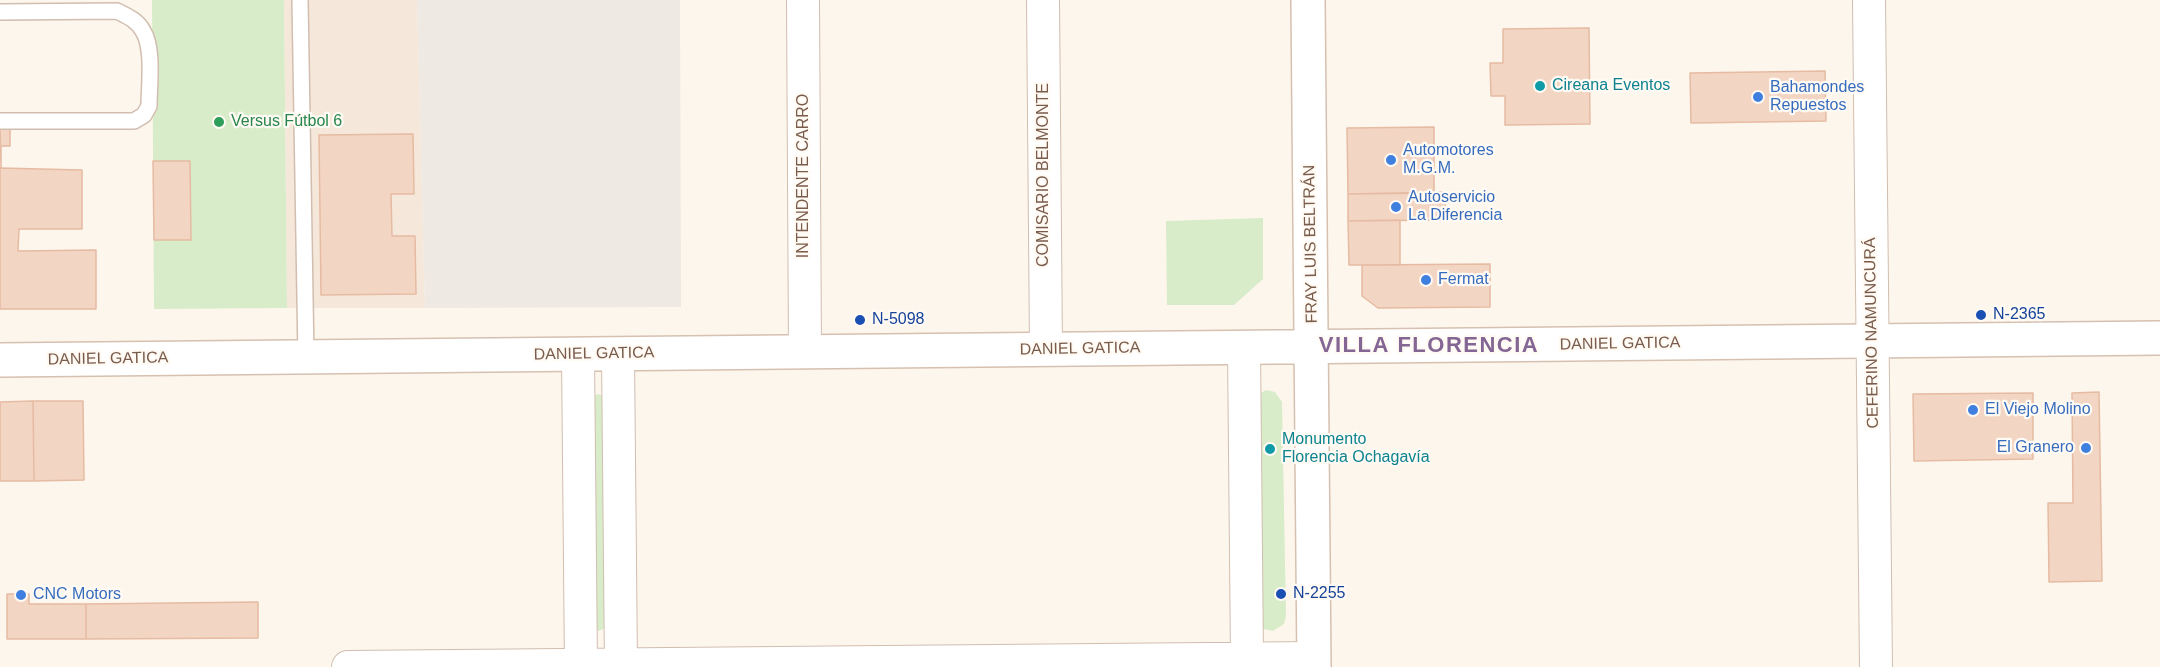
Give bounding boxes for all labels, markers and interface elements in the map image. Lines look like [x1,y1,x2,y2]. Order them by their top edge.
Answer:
place label: Cireana Eventos [1552,76,1670,96]
place label: Bahamondes Repuestos [1770,78,1864,116]
marker: Cireana Eventos [1533,79,1547,93]
street label: COMISARIO BELMONTE [1034,83,1054,267]
marker: Bahamondes Repuestos [1751,90,1765,104]
street label: INTENDENTE CARRO [794,94,814,258]
place label: Versus Fútbol 6 [231,112,342,132]
marker: Versus Fútbol 6 [212,115,226,129]
place label: Automotores M.G.M. [1403,141,1494,179]
marker: Automotores M.G.M. [1384,153,1398,167]
street label: FRAY LUIS BELTRÁN [1300,165,1322,323]
place label: Autoservicio La Diferencia [1408,188,1502,226]
marker: Autoservicio La Diferencia [1389,200,1403,214]
street label: CEFERINO NAMUNCURÁ [1861,237,1883,429]
place label: Fermat [1438,270,1489,290]
marker: Fermat [1419,273,1433,287]
place label: N-2365 [1993,305,2045,325]
marker: N-2365 [1974,308,1988,322]
place label: N-5098 [872,310,924,330]
marker: N-5098 [853,313,867,327]
district label: VILLA FLORENCIA [1319,333,1539,359]
street label: DANIEL GATICA [1560,333,1680,355]
street label: DANIEL GATICA [1020,338,1140,360]
street label: DANIEL GATICA [534,343,654,365]
street label: DANIEL GATICA [48,348,168,370]
place label: El Viejo Molino [1985,400,2091,420]
marker: El Viejo Molino [1966,403,1980,417]
place label: Monumento Florencia Ochagavía [1282,430,1430,468]
place label: El Granero [1997,438,2074,458]
marker: El Granero [2079,441,2093,455]
marker: Monumento Florencia Ochagavía [1263,442,1277,456]
place label: N-2255 [1293,584,1345,604]
place label: CNC Motors [33,585,121,605]
marker: N-2255 [1274,587,1288,601]
marker: CNC Motors [14,588,28,602]

